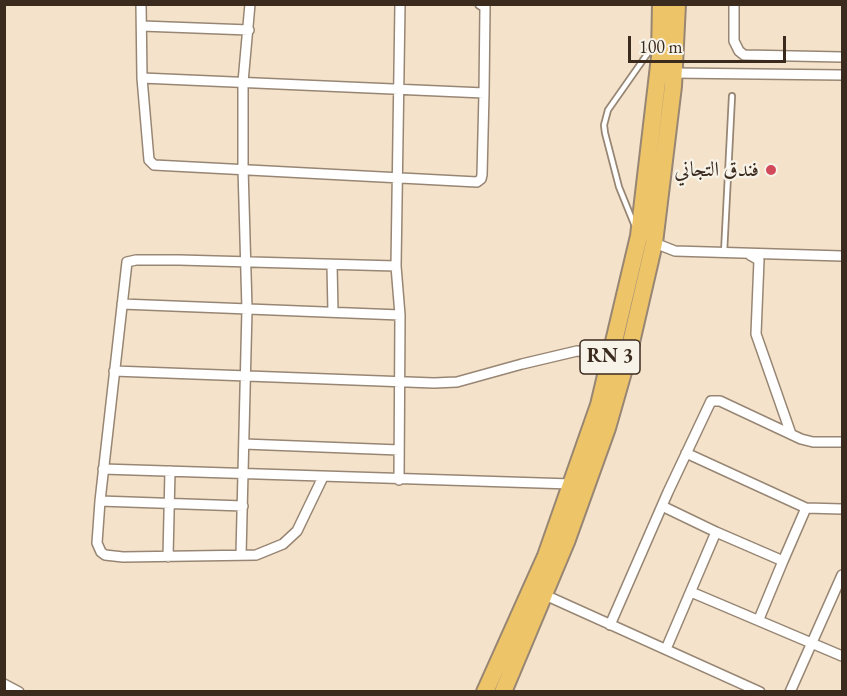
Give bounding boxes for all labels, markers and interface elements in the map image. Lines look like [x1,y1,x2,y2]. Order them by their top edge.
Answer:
scale bar [631,24,788,62]
text: 100 m [639,35,683,58]
place label: فندق التجاني [674,157,759,183]
marker: فندق التجاني [764,163,778,177]
road number: RN 3 [580,340,640,374]

